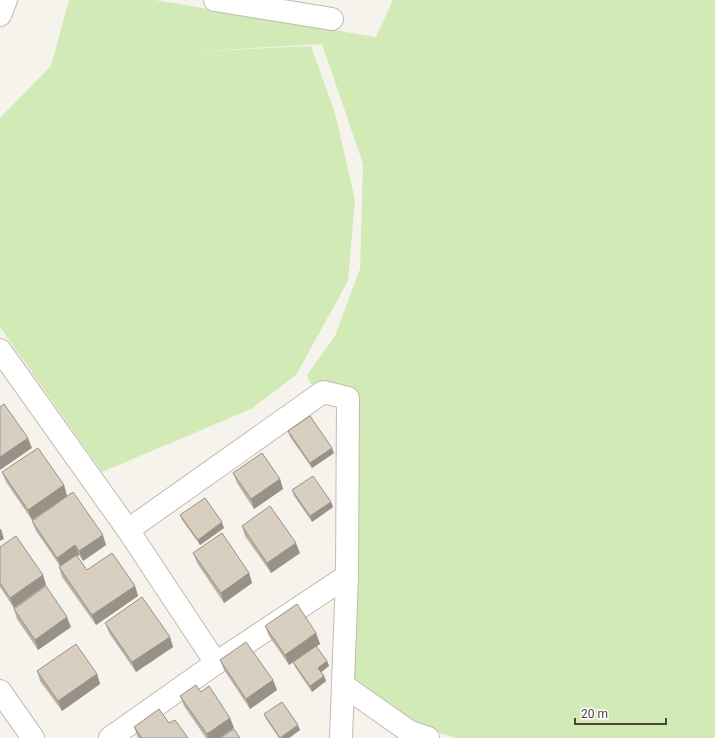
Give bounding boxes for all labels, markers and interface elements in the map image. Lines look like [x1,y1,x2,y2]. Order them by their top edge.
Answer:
scale bar [575,700,666,726]
text: 20 m [581,707,608,721]

